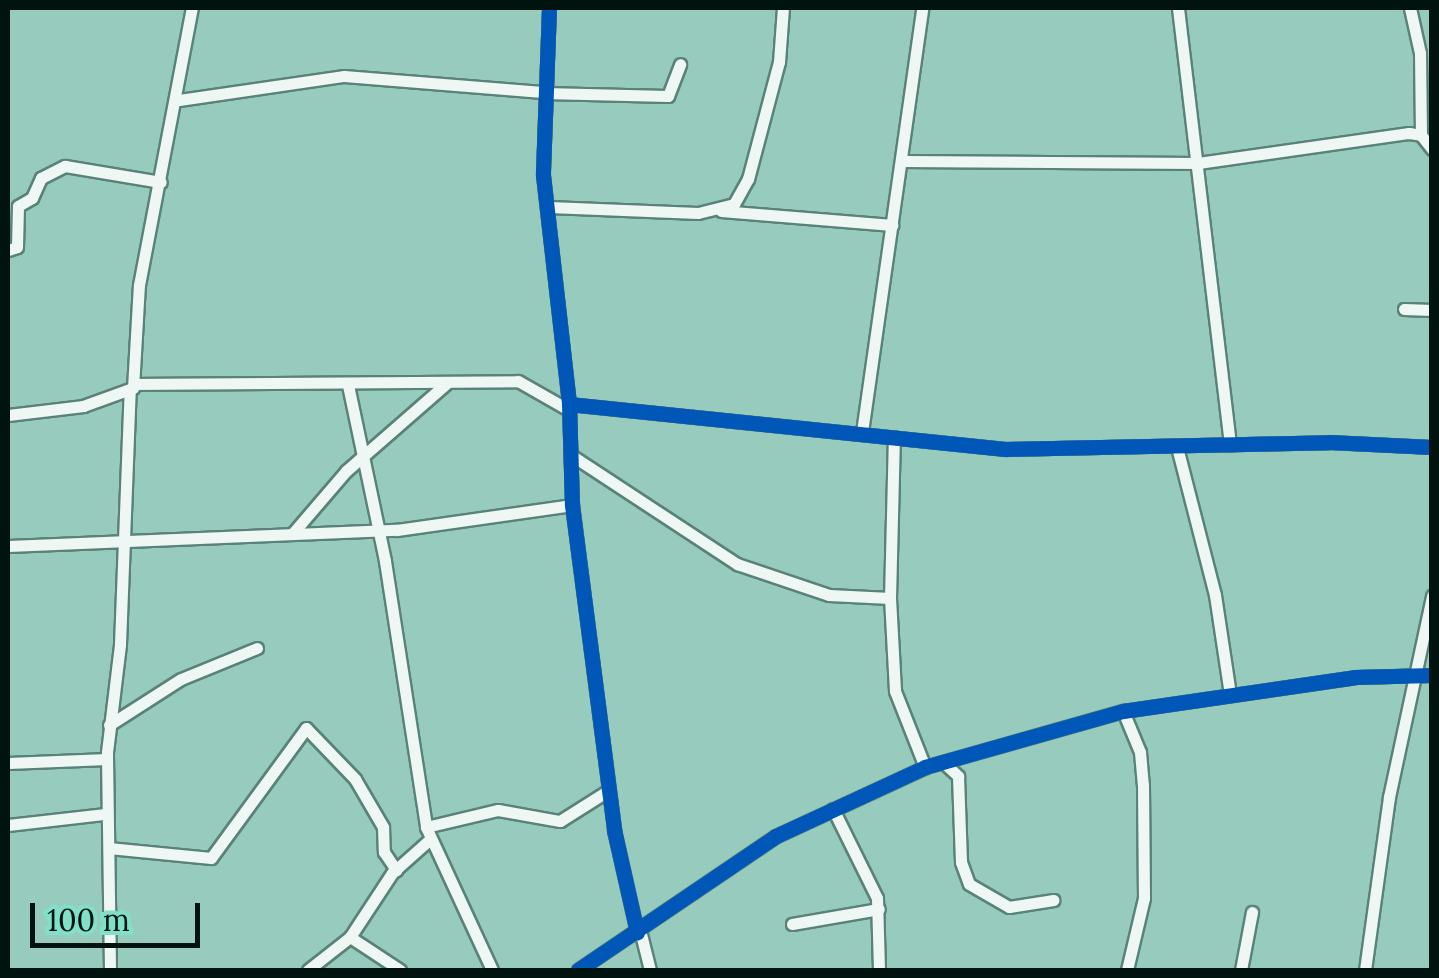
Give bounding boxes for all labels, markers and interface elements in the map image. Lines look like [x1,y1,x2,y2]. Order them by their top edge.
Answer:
scale bar [35,883,205,945]
text: 100 m [47,901,130,939]

